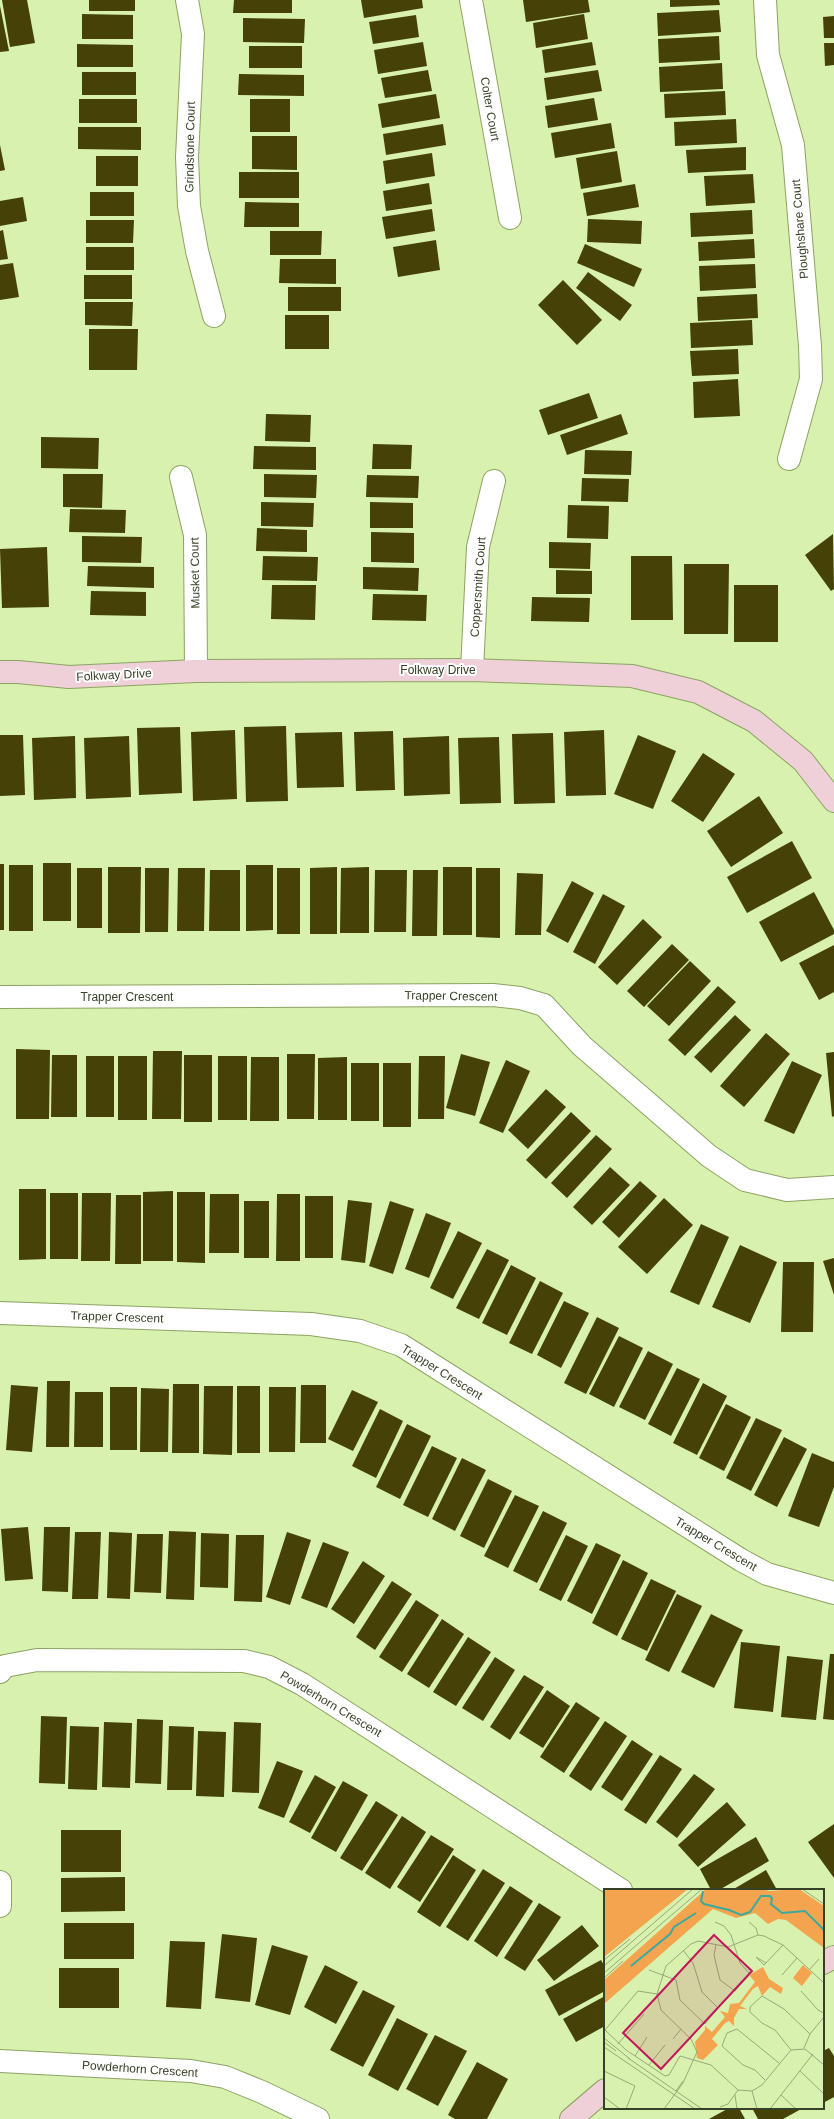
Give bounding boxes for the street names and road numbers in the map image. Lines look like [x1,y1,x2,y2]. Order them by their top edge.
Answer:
street label: Colter Court [477,76,503,143]
street label: Grindstone Court [182,101,198,193]
street label: Ploughshare Court [789,178,811,279]
street label: Coppersmith Court [468,536,489,638]
street label: Musket Court [187,537,203,609]
street label: Folkway Drive [400,663,476,677]
street label: Folkway Drive [76,666,152,684]
street label: Trapper Crescent [404,988,498,1004]
street label: Trapper Crescent [81,990,174,1004]
street label: Trapper Crescent [70,1308,164,1326]
street label: Trapper Crescent [399,1341,486,1403]
street label: Trapper Crescent [673,1514,760,1574]
street label: Powderhorn Crescent [278,1668,385,1740]
street label: Powderhorn Crescent [82,2058,199,2080]

